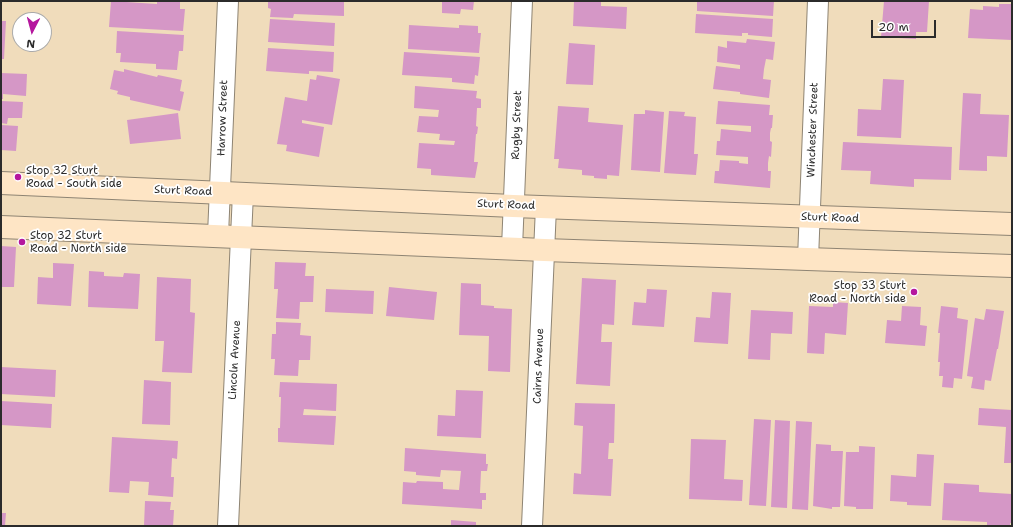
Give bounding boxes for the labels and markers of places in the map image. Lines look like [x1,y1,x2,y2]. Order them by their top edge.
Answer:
place label: Stop 32 Sturt Road - South side [26,164,122,190]
marker: Stop 32 Sturt Road - South side [13,172,23,182]
place label: Stop 32 Sturt Road - North side [30,229,127,255]
marker: Stop 32 Sturt Road - North side [17,237,27,247]
place label: Stop 33 Sturt Road - North side [809,279,906,305]
marker: Stop 33 Sturt Road - North side [909,287,919,297]

